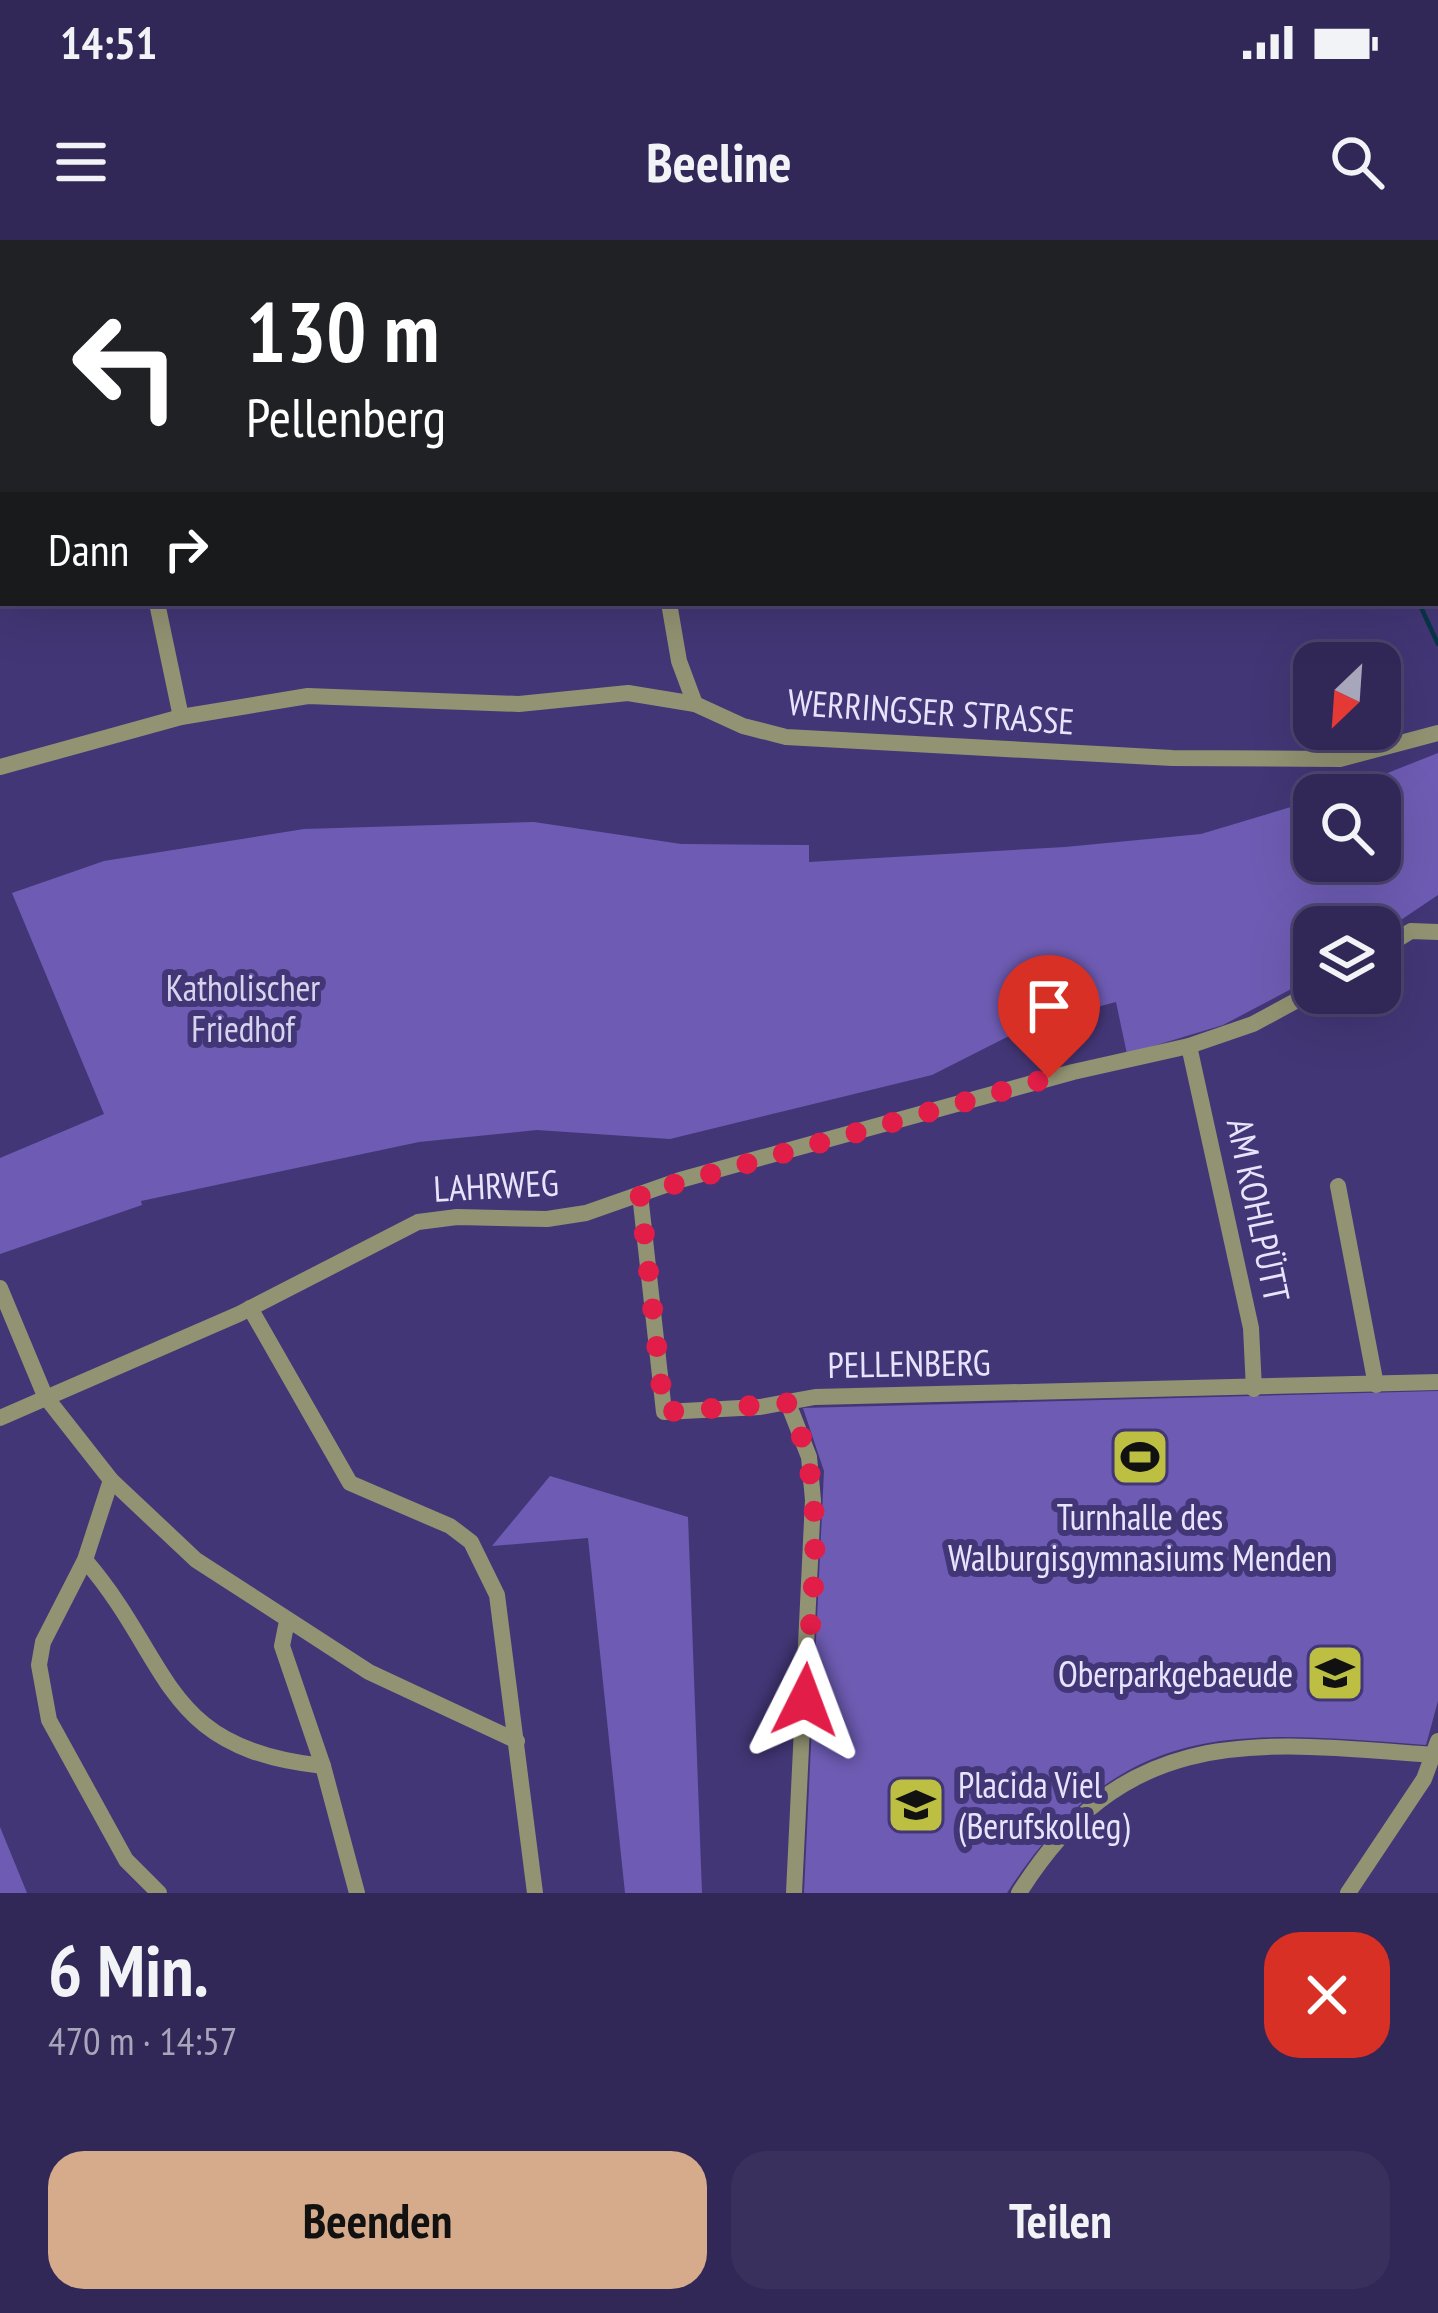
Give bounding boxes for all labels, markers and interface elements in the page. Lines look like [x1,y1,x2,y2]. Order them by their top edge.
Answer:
text: 14:51 [60,13,157,71]
text: Beeline [646,127,792,197]
icon: menu [48,129,114,195]
icon: search [1324,129,1390,195]
text: 130 m [246,276,439,385]
icon: left [48,288,204,444]
text: Pellenberg [246,382,446,452]
icon: right [153,516,219,582]
text: Dann [48,520,129,578]
north arrow [1293,642,1401,750]
map controls [1293,642,1401,1014]
street label: WERRINGSER STRASSE [786,678,1076,744]
button: search [1293,774,1401,882]
button: layers [1293,906,1401,1014]
pin [998,955,1100,1078]
park label: Katholischer Friedhof [166,964,320,1052]
icon: arrive [1016,973,1082,1039]
street label: AM KOHLPÜTT [1217,1114,1301,1306]
street label: LAHRWEG [432,1158,560,1212]
street label: PELLENBERG [827,1338,991,1388]
sports icon: Turnhalle des Walburgisgymnasiums Menden [1109,1426,1171,1488]
place label: Turnhalle des Walburgisgymnasiums Menden [948,1493,1332,1581]
position arrow [742,1637,868,1763]
school or university icon: Oberparkgebaeude [1304,1642,1366,1704]
place label: Oberparkgebaeude [1058,1650,1293,1697]
place label: Placida Viel (Berufskolleg) [958,1761,1130,1849]
school or university icon: Placida Viel (Berufskolleg) [885,1774,947,1836]
text: 6 Min. [48,1923,209,2016]
button: close [1264,1932,1390,2058]
text: 470 m · 14:57 [48,2015,237,2066]
button: Beenden [48,2151,707,2289]
button: Teilen [731,2151,1390,2289]

